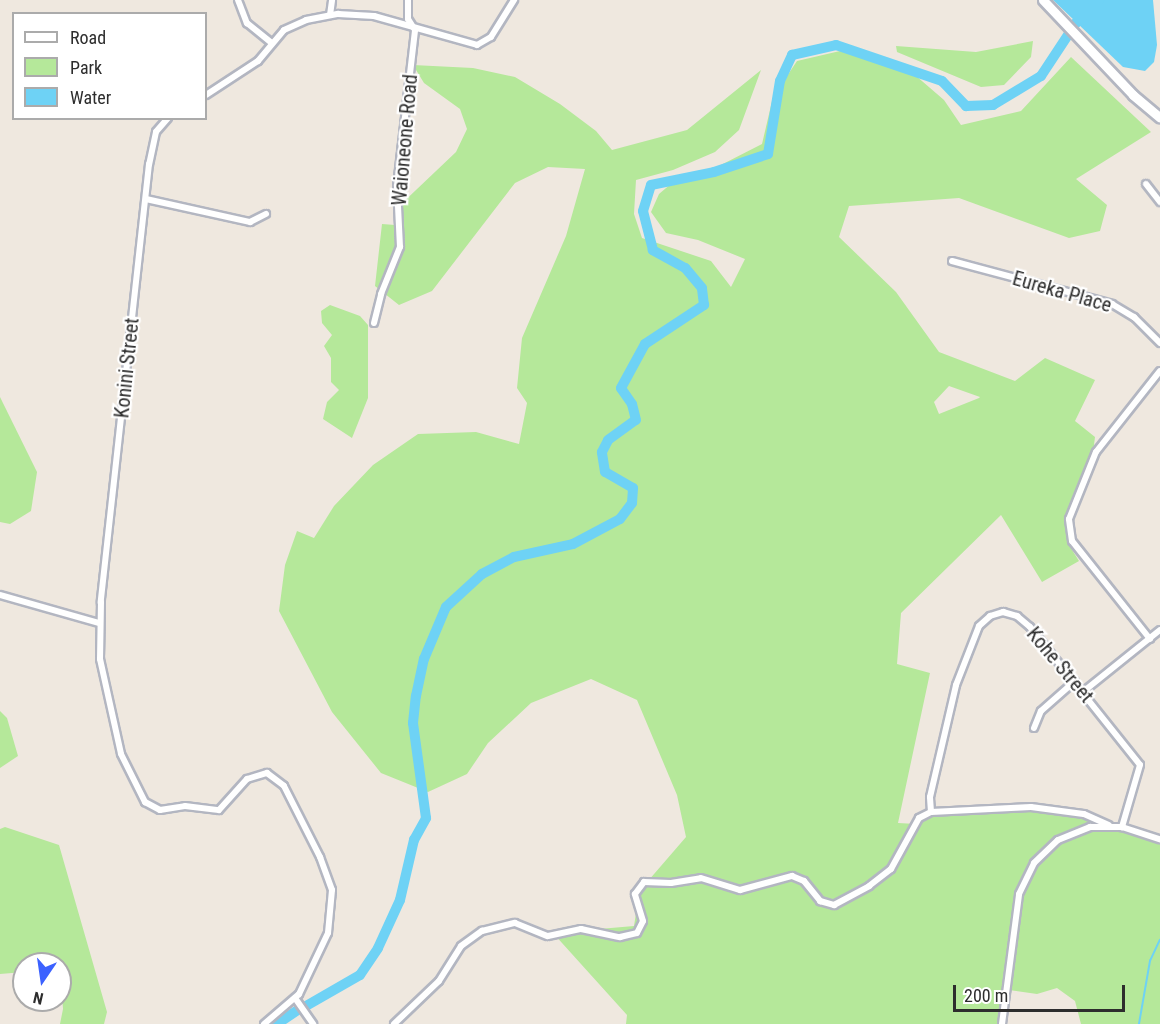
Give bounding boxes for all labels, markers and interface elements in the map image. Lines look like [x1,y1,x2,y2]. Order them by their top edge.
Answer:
legend [12,12,207,120]
text: Road [70,27,106,48]
text: Park [70,57,102,78]
street label: Waioneone Road [387,73,423,207]
text: Water [70,87,111,108]
street label: Eureka Place [1010,266,1114,318]
street label: Konini Street [110,317,144,419]
street label: Kohe Street [1022,622,1098,708]
north arrow [12,952,72,1012]
scale bar [956,973,1128,1011]
text: 200 m [964,985,1008,1006]
text: N [31,988,45,1008]

